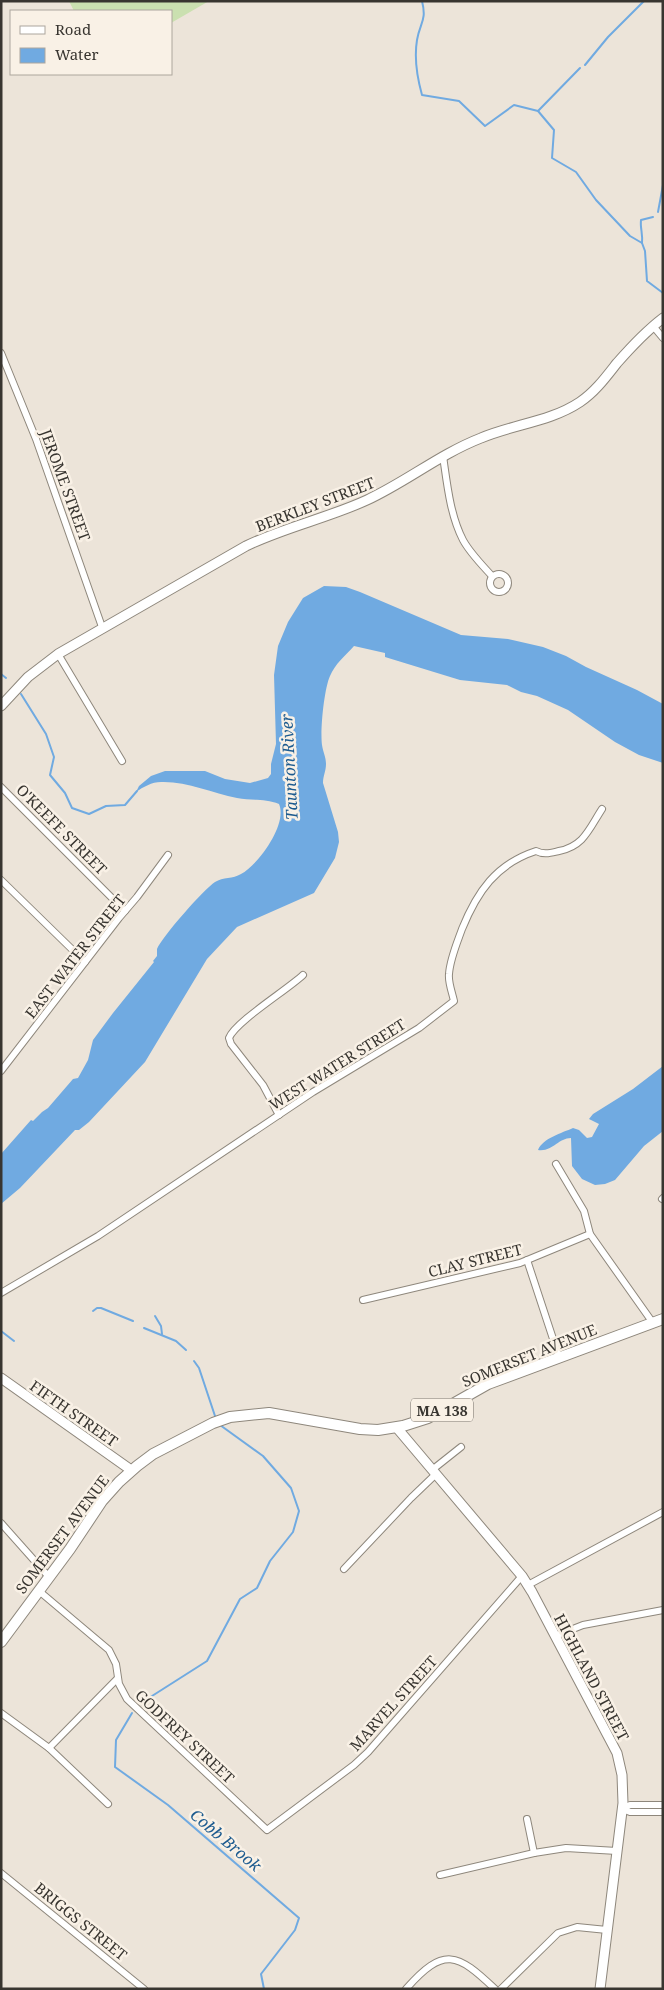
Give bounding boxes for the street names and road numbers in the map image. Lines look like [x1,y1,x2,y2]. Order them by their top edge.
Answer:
street label: JEROME STREET [36,425,95,544]
street label: BERKLEY STREET [253,472,377,536]
street label: O'KEEFE STREET [12,779,112,879]
street label: EAST WATER STREET [20,890,130,1022]
street label: WEST WATER STREET [265,1014,409,1114]
street label: CLAY STREET [426,1239,524,1281]
street label: SOMERSET AVENUE [459,1319,599,1391]
street label: FIFTH STREET [26,1375,122,1451]
road number: MA 138 [411,1398,473,1422]
street label: SOMERSET AVENUE [11,1471,113,1597]
street label: HIGHLAND STREET [550,1610,634,1744]
street label: MARVEL STREET [345,1651,441,1755]
street label: GODFREY STREET [131,1685,239,1787]
street label: BRIGGS STREET [31,1878,131,1964]

